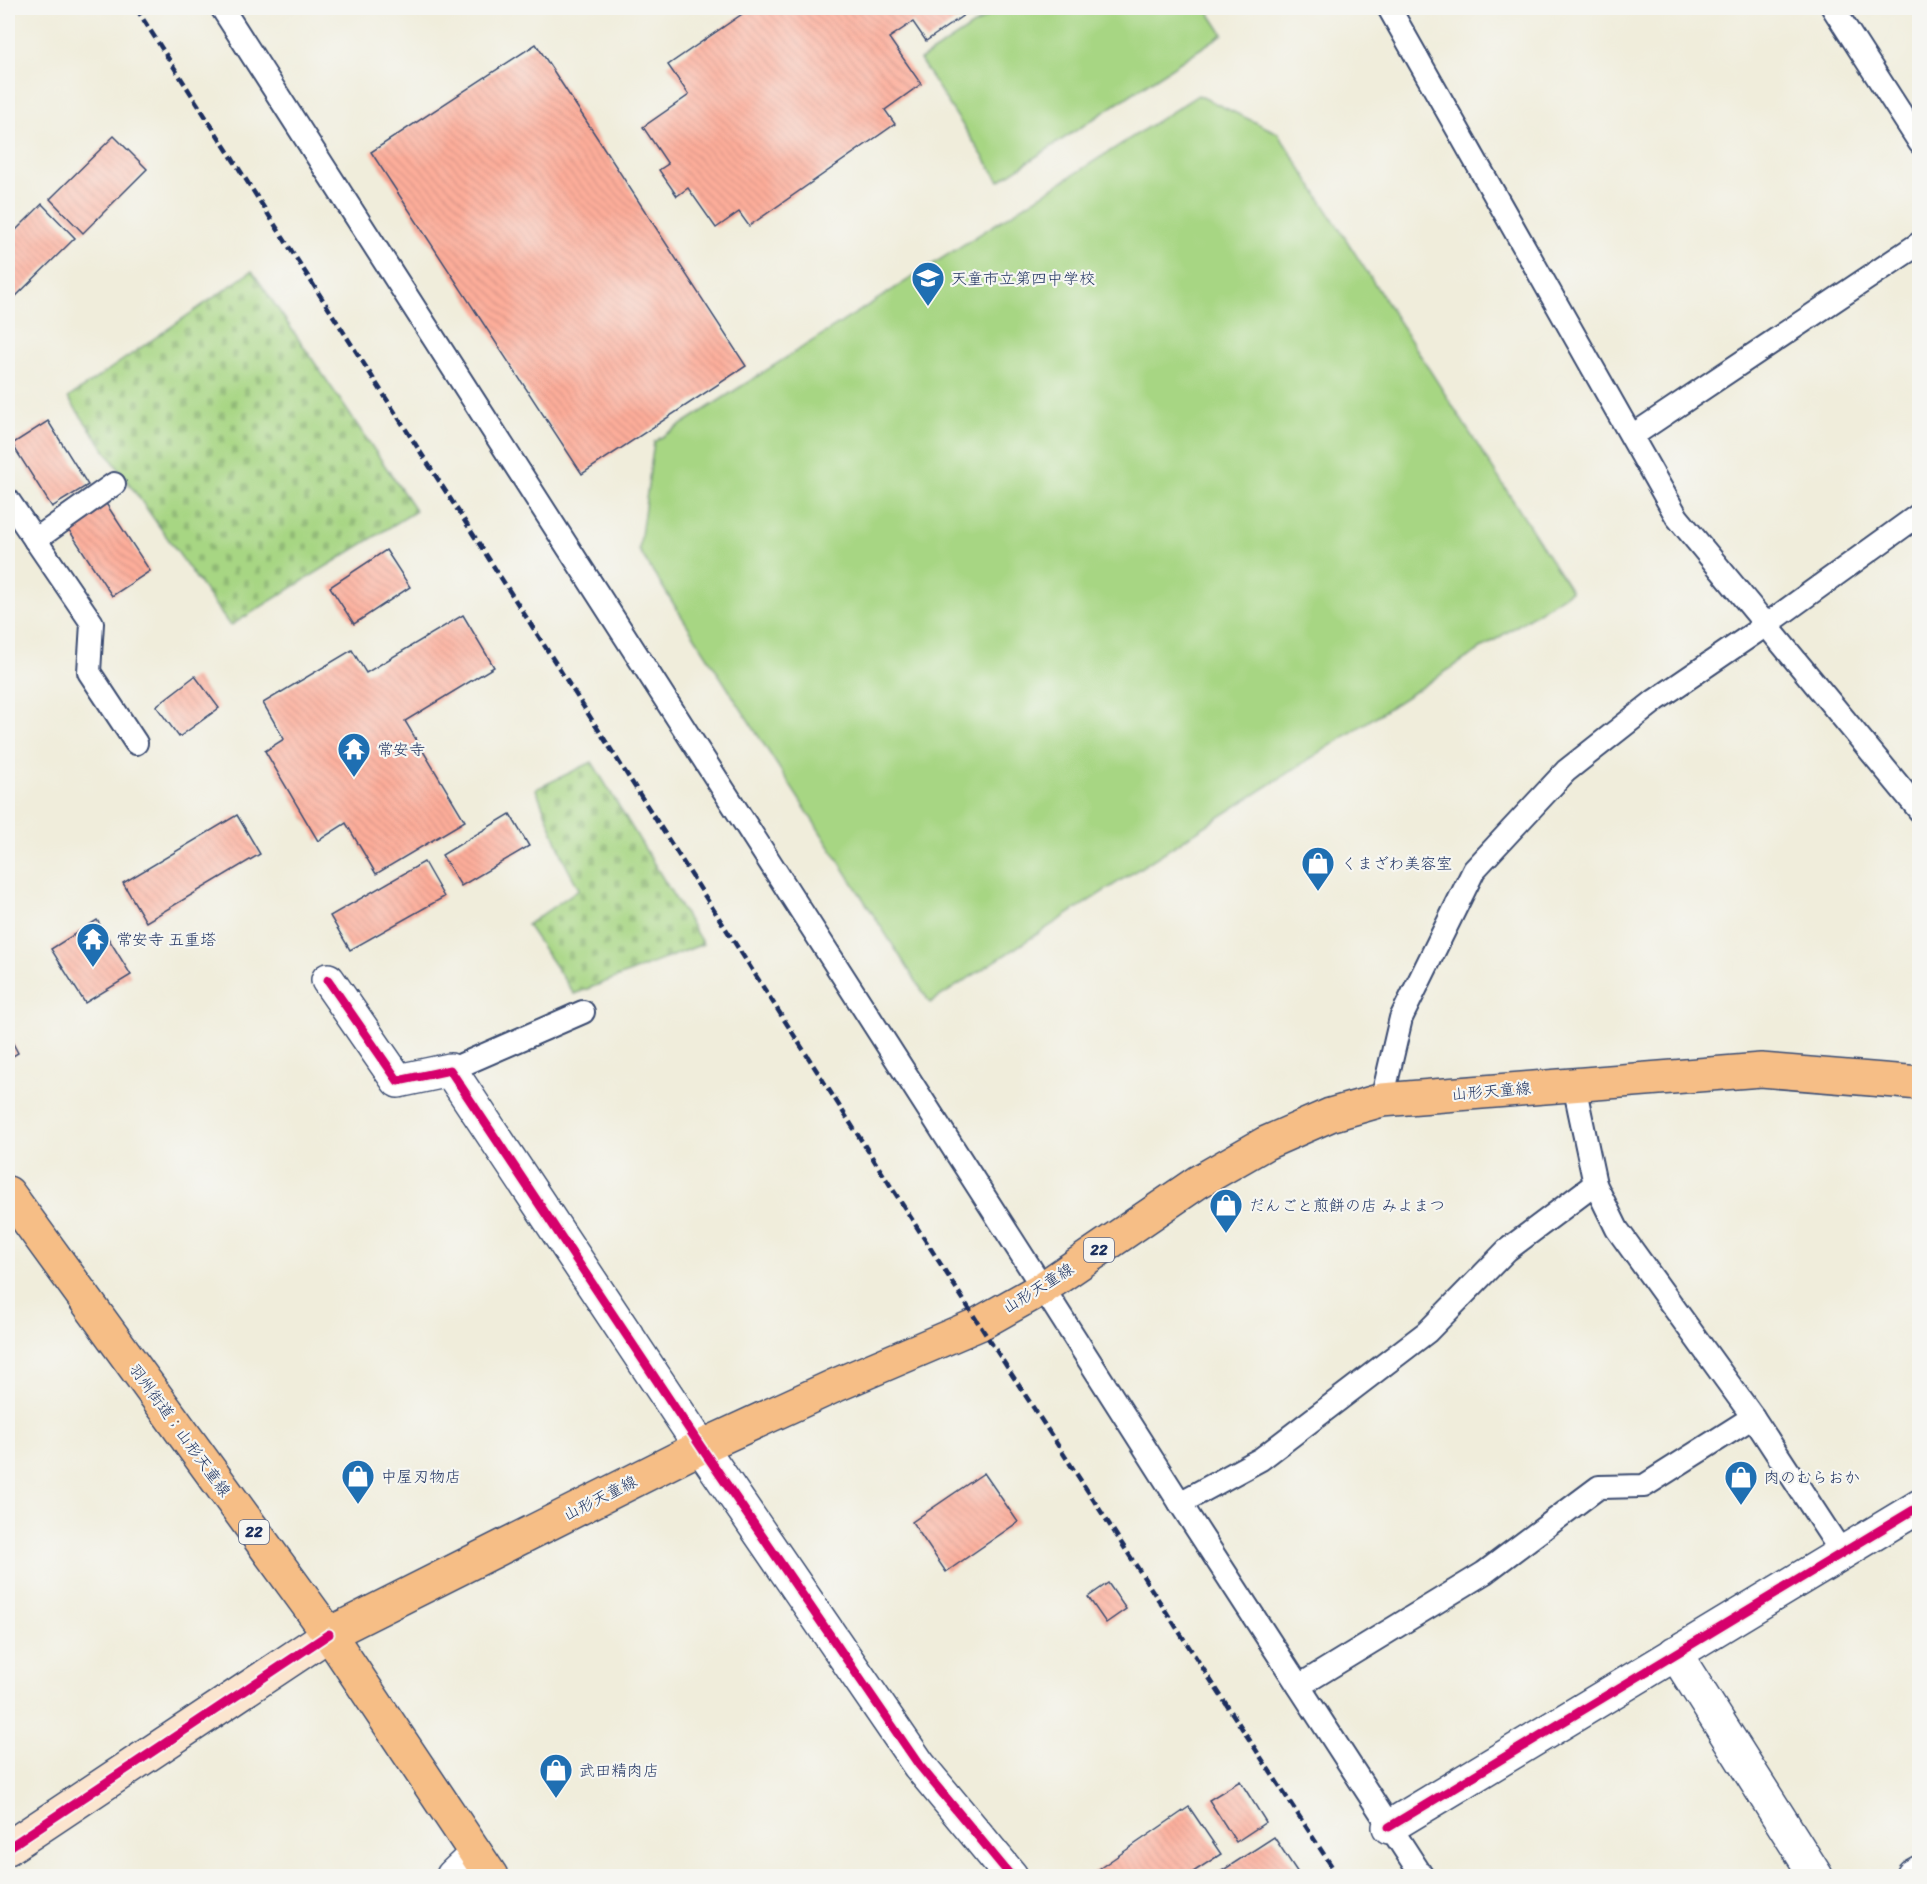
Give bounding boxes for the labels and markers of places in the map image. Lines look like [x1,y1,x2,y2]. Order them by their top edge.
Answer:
school or university icon: 天童市立第四中学校 [910,260,946,307]
place label: 天童市立第四中学校 [951,264,1095,293]
temple icon: 常安寺 [336,731,372,778]
place label: 常安寺 [377,735,425,764]
shop icon: くまざわ美容室 [1300,845,1336,892]
place label: くまざわ美容室 [1341,849,1452,878]
temple icon: 常安寺 五重塔 [75,921,111,968]
place label: 常安寺 五重塔 [116,925,216,954]
shop icon: だんごと煎餅の店 みよまつ [1208,1187,1244,1234]
place label: だんごと煎餅の店 みよまつ [1249,1191,1445,1220]
shop icon: 中屋刃物店 [340,1458,376,1505]
shop icon: 肉のむらおか [1723,1459,1759,1506]
place label: 中屋刃物店 [381,1462,461,1491]
place label: 肉のむらおか [1764,1463,1860,1492]
shop icon: 武田精肉店 [538,1752,574,1799]
place label: 武田精肉店 [579,1756,659,1785]

